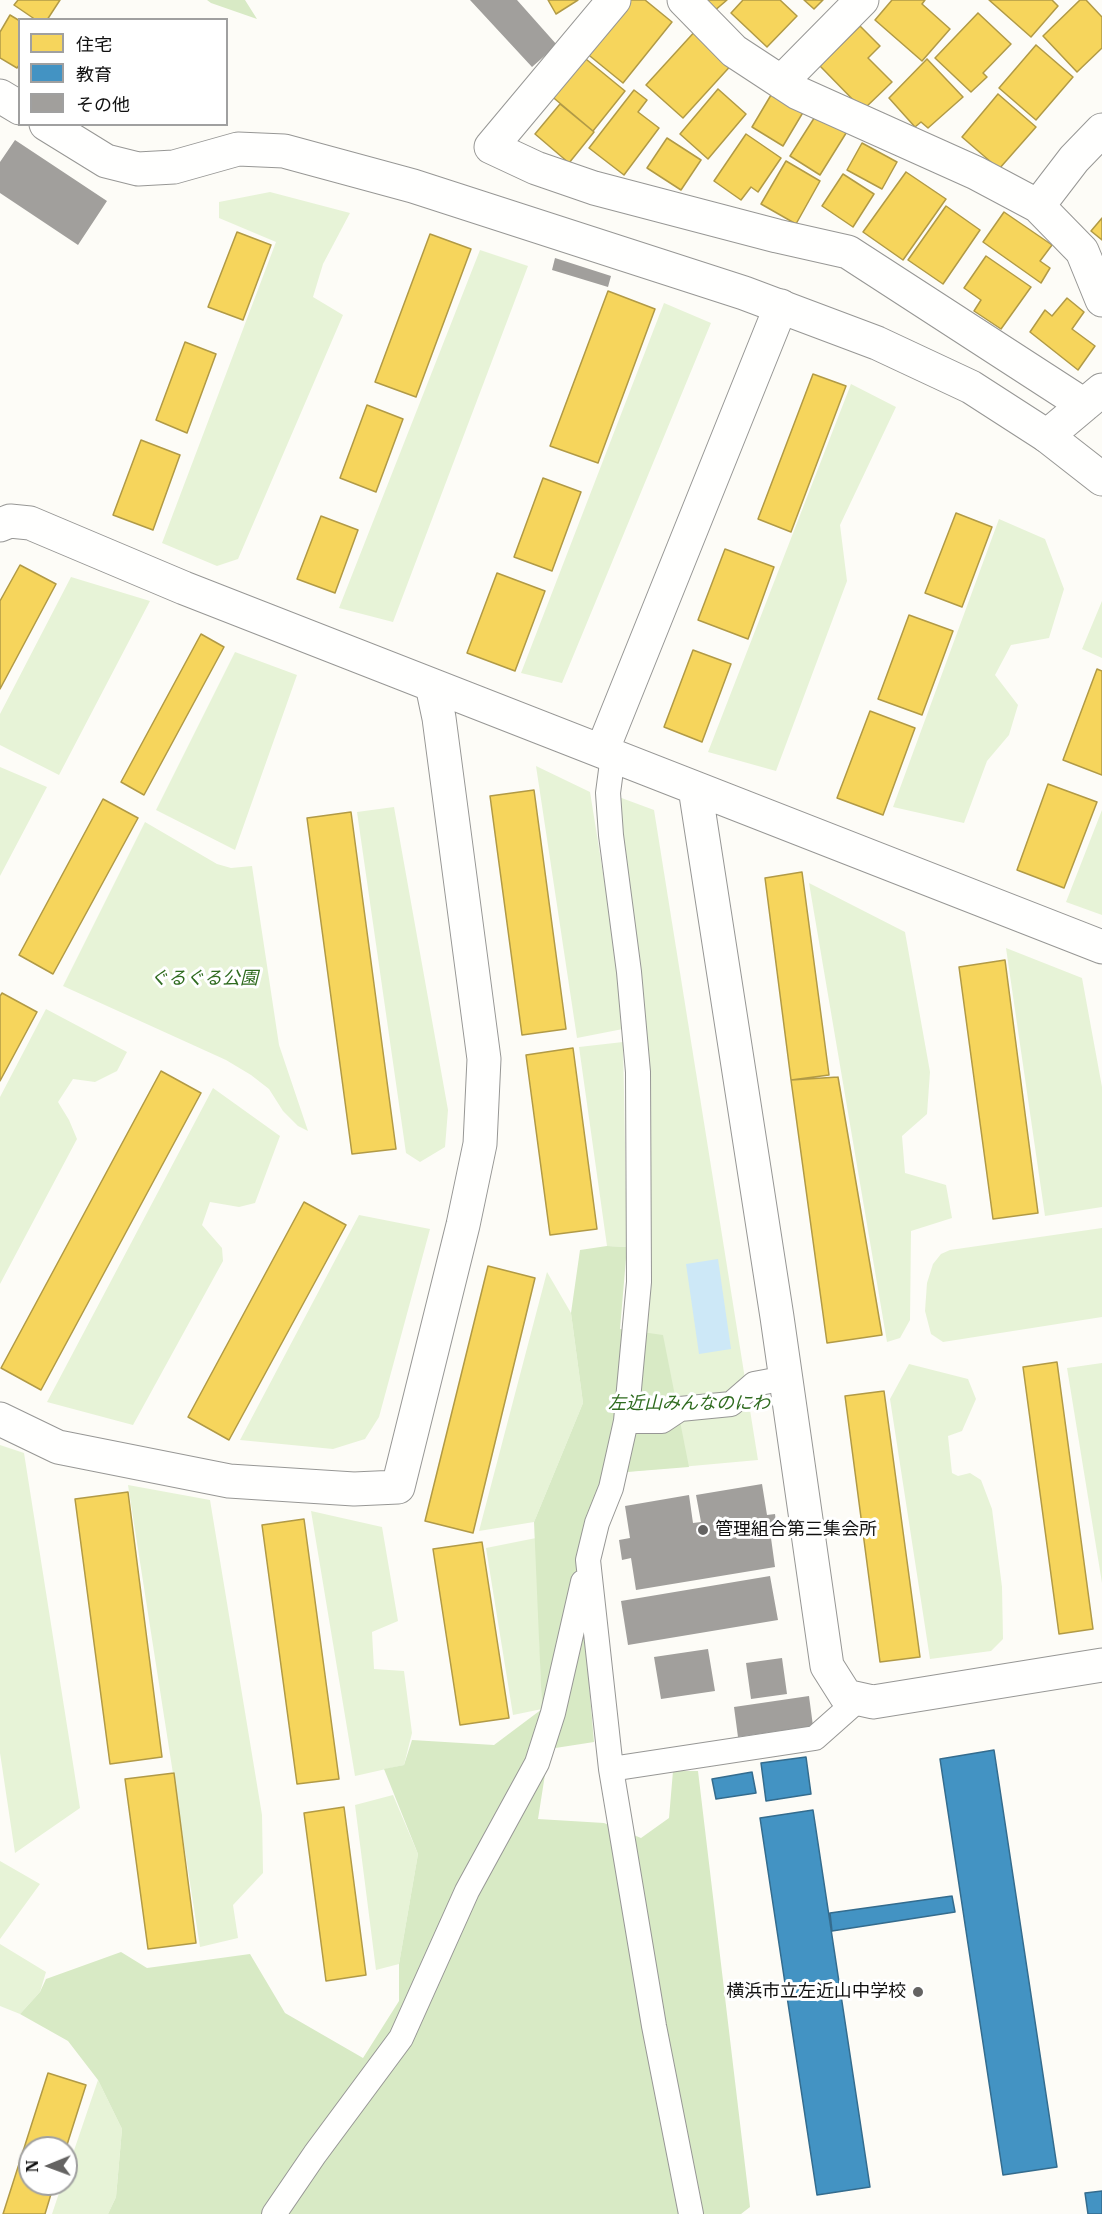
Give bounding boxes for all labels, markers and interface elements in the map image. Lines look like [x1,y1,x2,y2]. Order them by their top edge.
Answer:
legend [18,18,228,126]
text: 住宅 [76,33,112,56]
text: 教育 [76,63,112,86]
text: その他 [76,93,130,116]
park label: ぐるぐる公園 [150,968,258,990]
park label: 左近山みんなのにわ [608,1393,770,1415]
place label: 管理組合第三集会所 [715,1519,877,1541]
marker: 管理組合第三集会所 [696,1523,710,1537]
place label: 横浜市立左近山中学校 [726,1981,906,2003]
marker: 横浜市立左近山中学校 [911,1985,925,1999]
north arrow [18,2136,78,2196]
text: N [22,2160,42,2173]

